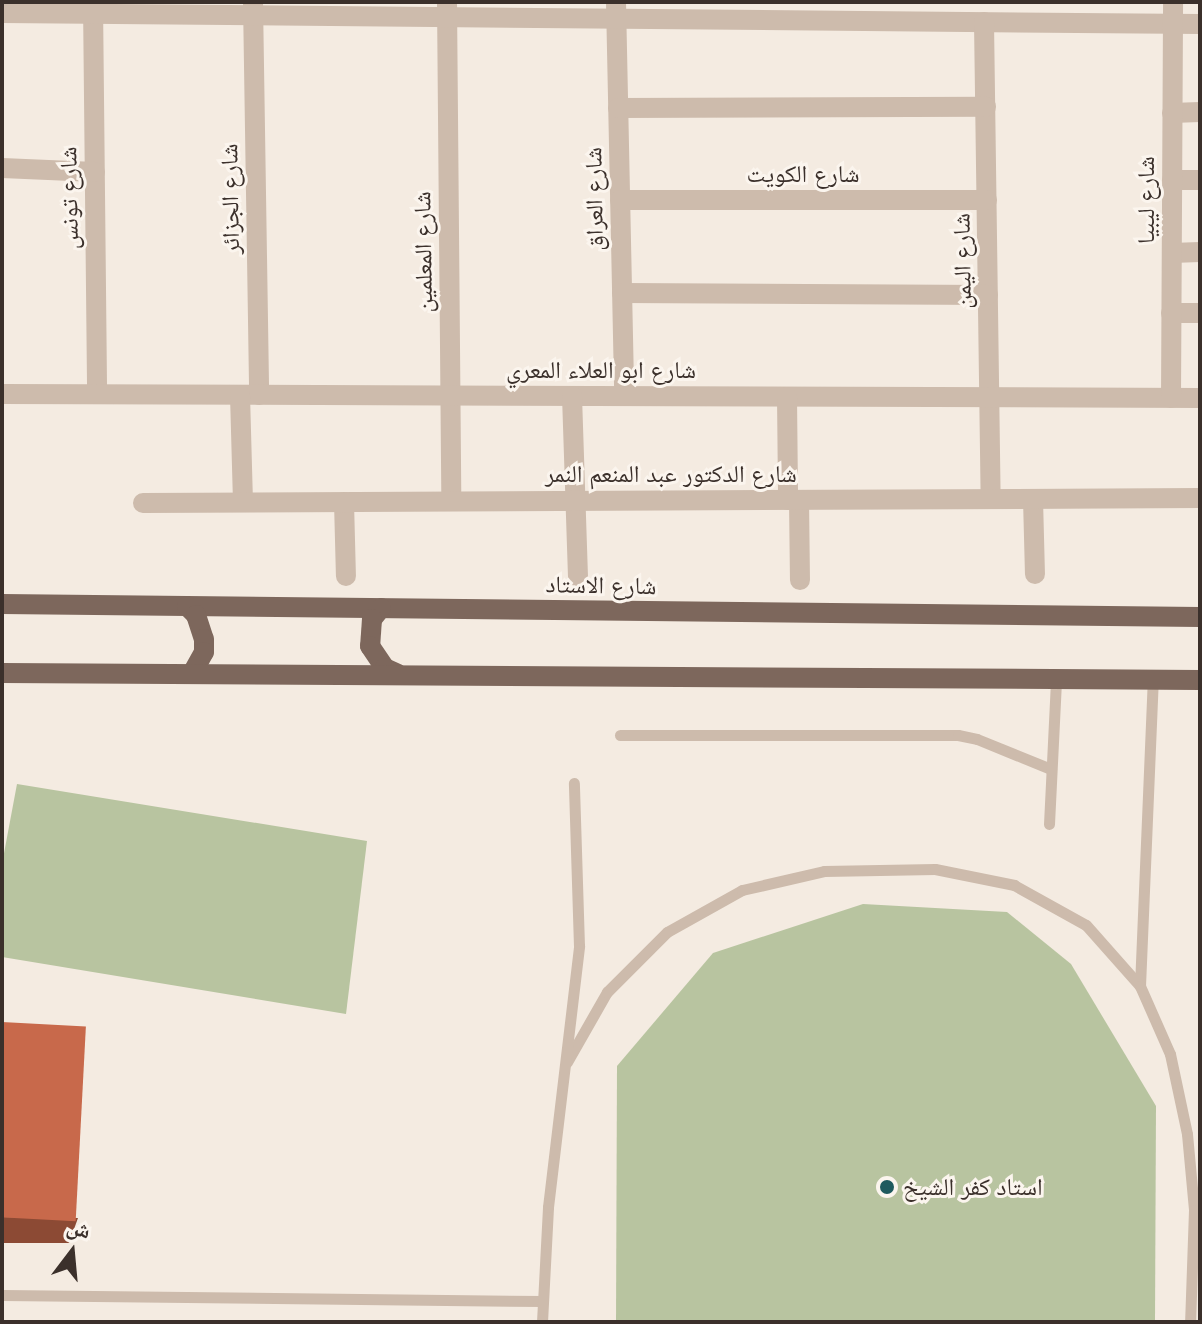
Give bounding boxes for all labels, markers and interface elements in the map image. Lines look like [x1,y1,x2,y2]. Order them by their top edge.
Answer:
street label: شارع الجزائر [215,143,245,255]
street label: شارع تونس [54,146,84,250]
street label: شارع العراق [579,147,609,251]
street label: شارع ليبيا [1132,156,1160,244]
street label: شارع الكويت [746,160,860,188]
street label: شارع المعلمين [408,191,438,313]
street label: شارع اليمن [947,213,977,309]
street label: شارع ابو العلاء المعري [506,356,696,384]
street label: شارع الدكتور عبد المنعم النمر [545,460,797,488]
street label: شارع الاستاد [545,570,657,600]
place label: استاد كفر الشيخ [903,1173,1043,1201]
marker: استاد كفر الشيخ [878,1178,896,1196]
north arrow [32,1212,112,1292]
text: ش [64,1213,93,1244]

